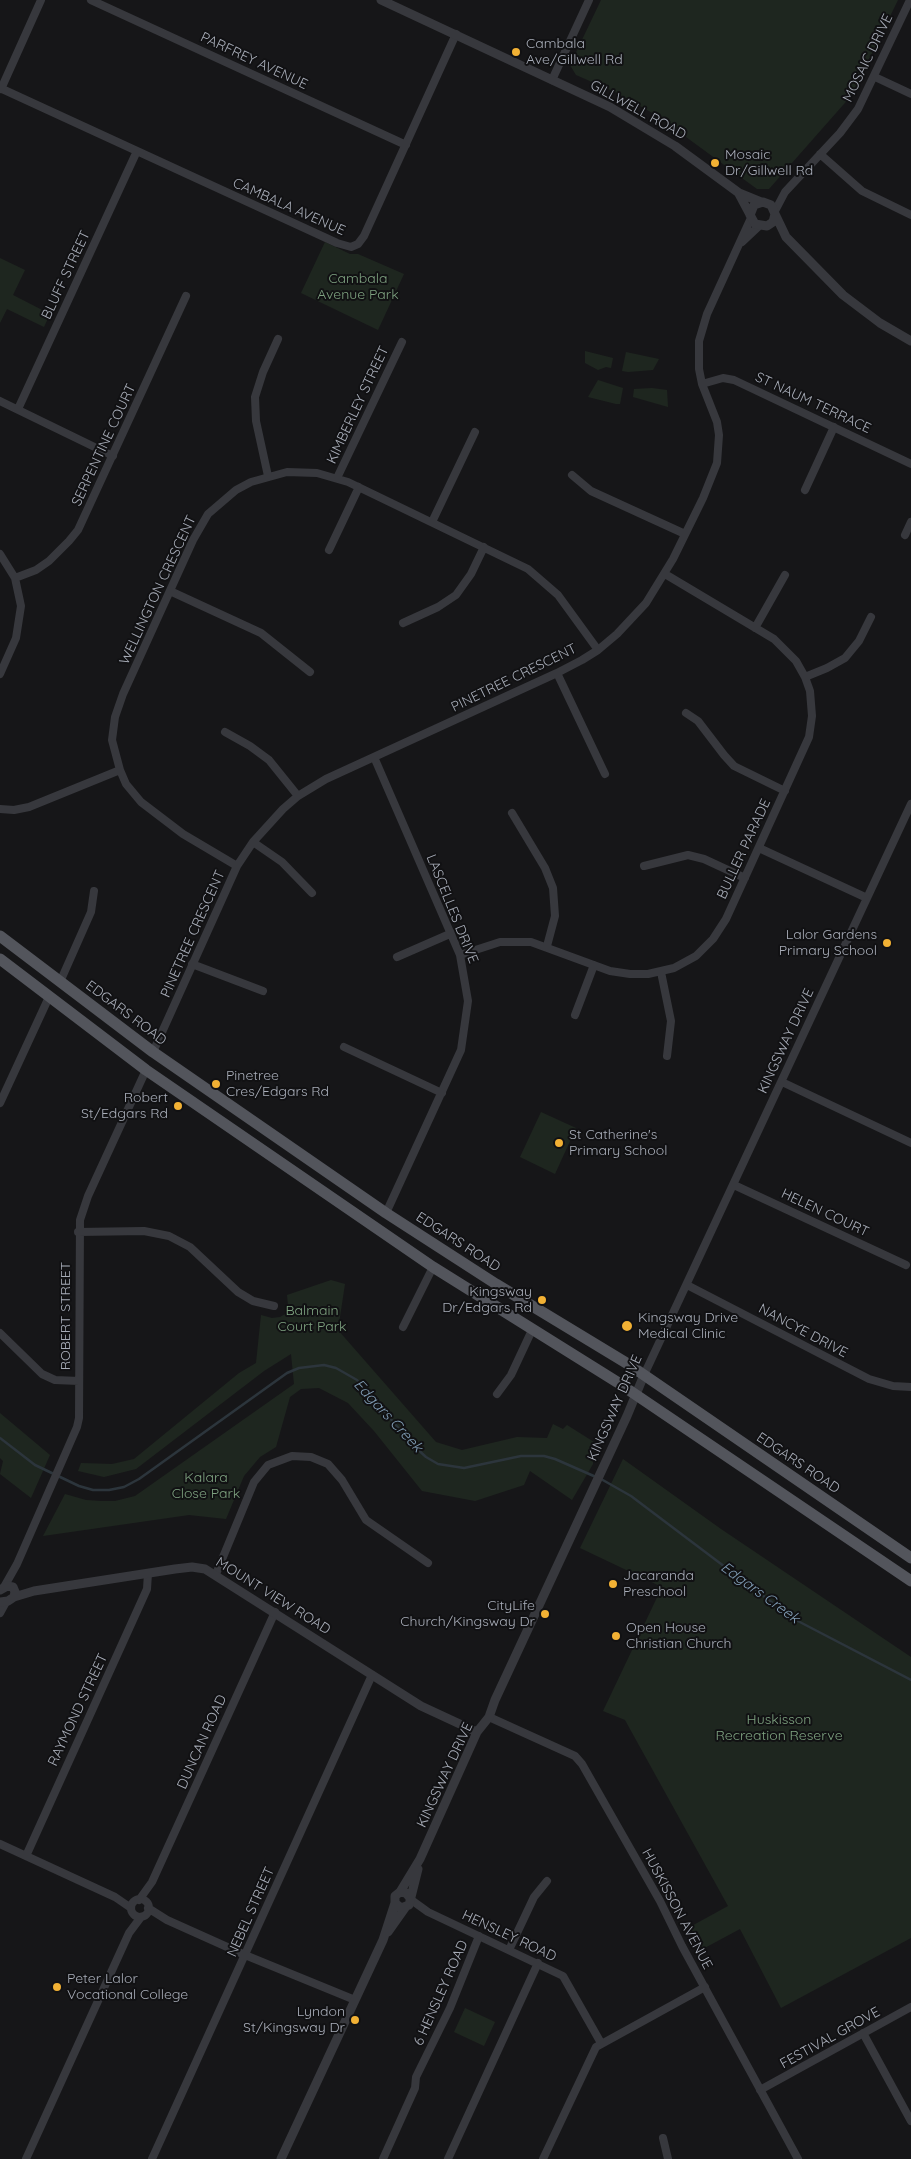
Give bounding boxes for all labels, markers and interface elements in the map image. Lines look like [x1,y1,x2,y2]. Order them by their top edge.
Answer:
street label: MOSAIC DRIVE [839,11,897,105]
street label: PARFREY AVENUE [198,29,310,93]
place label: Cambala Ave/Gillwell Rd [526,36,623,68]
marker: Cambala Ave/Gillwell Rd [510,46,522,58]
street label: GILLWELL ROAD [587,77,689,143]
place label: Mosaic Dr/Gillwell Rd [725,147,813,180]
marker: Mosaic Dr/Gillwell Rd [709,157,721,169]
street label: CAMBALA AVENUE [230,175,348,239]
street label: BLUFF STREET [38,228,94,322]
park label: Cambala Avenue Park [317,271,399,304]
street label: KIMBERLEY STREET [323,343,393,467]
street label: ST NAUM TERRACE [752,369,874,437]
street label: SERPENTINE COURT [68,381,140,509]
street label: WELLINGTON CRESCENT [116,513,200,667]
street label: PINETREE CRESCENT [448,640,580,716]
street label: BULLER PARADE [713,796,775,902]
street label: LASCELLES DRIVE [422,852,482,966]
street label: PINETREE CRESCENT [157,868,229,1000]
place label: Lalor Gardens Primary School [779,927,877,960]
marker: Lalor Gardens Primary School [881,937,893,949]
street label: EDGARS ROAD [82,977,170,1049]
street label: KINGSWAY DRIVE [754,986,818,1096]
place label: Pinetree Cres/Edgars Rd [226,1068,329,1100]
marker: Pinetree Cres/Edgars Rd [210,1078,222,1090]
place label: Robert St/Edgars Rd [81,1090,168,1122]
marker: Robert St/Edgars Rd [172,1100,184,1112]
place label: St Catherine's Primary School [569,1127,667,1160]
marker: St Catherine's Primary School [553,1137,565,1149]
street label: HELEN COURT [778,1185,872,1241]
street label: EDGARS ROAD [413,1209,503,1275]
street label: ROBERT STREET [58,1262,74,1370]
place label: Kingsway Dr/Edgars Rd [442,1284,532,1316]
marker: Kingsway Dr/Edgars Rd [536,1294,548,1306]
street label: NANCYE DRIVE [756,1300,850,1362]
park label: Balmain Court Park [277,1303,347,1335]
place label: Kingsway Drive Medical Clinic [638,1310,738,1342]
marker: Kingsway Drive Medical Clinic [620,1319,634,1333]
street label: KINGSWAY DRIVE [584,1352,646,1464]
water label: Edgars Creek [350,1376,426,1456]
street label: EDGARS ROAD [753,1429,843,1497]
park label: Kalara Close Park [172,1470,240,1502]
street label: MOUNT VIEW ROAD [213,1554,333,1638]
water label: Edgars Creek [717,1558,803,1628]
place label: Jacaranda Preschool [623,1568,694,1600]
marker: Jacaranda Preschool [607,1578,619,1590]
place label: CityLife Church/Kingsway Dr [400,1598,535,1630]
marker: CityLife Church/Kingsway Dr [539,1608,551,1620]
place label: Open House Christian Church [626,1620,732,1652]
marker: Open House Christian Church [610,1630,622,1642]
street label: RAYMOND STREET [45,1651,111,1769]
street label: DUNCAN ROAD [174,1692,230,1792]
park label: Huskisson Recreation Reserve [715,1712,843,1744]
street label: KINGSWAY DRIVE [413,1720,477,1830]
street label: HUSKISSON AVENUE [638,1846,716,1972]
street label: NEBEL STREET [224,1864,278,1960]
street label: HENSLEY ROAD [459,1907,559,1965]
street label: 6 HENSLEY ROAD [410,1938,472,2048]
place label: Peter Lalor Vocational College [67,1971,188,2004]
marker: Peter Lalor Vocational College [51,1981,63,1993]
place label: Lyndon St/Kingsway Dr [243,2004,345,2036]
street label: FESTIVAL GROVE [777,2004,883,2072]
marker: Lyndon St/Kingsway Dr [349,2014,361,2026]

